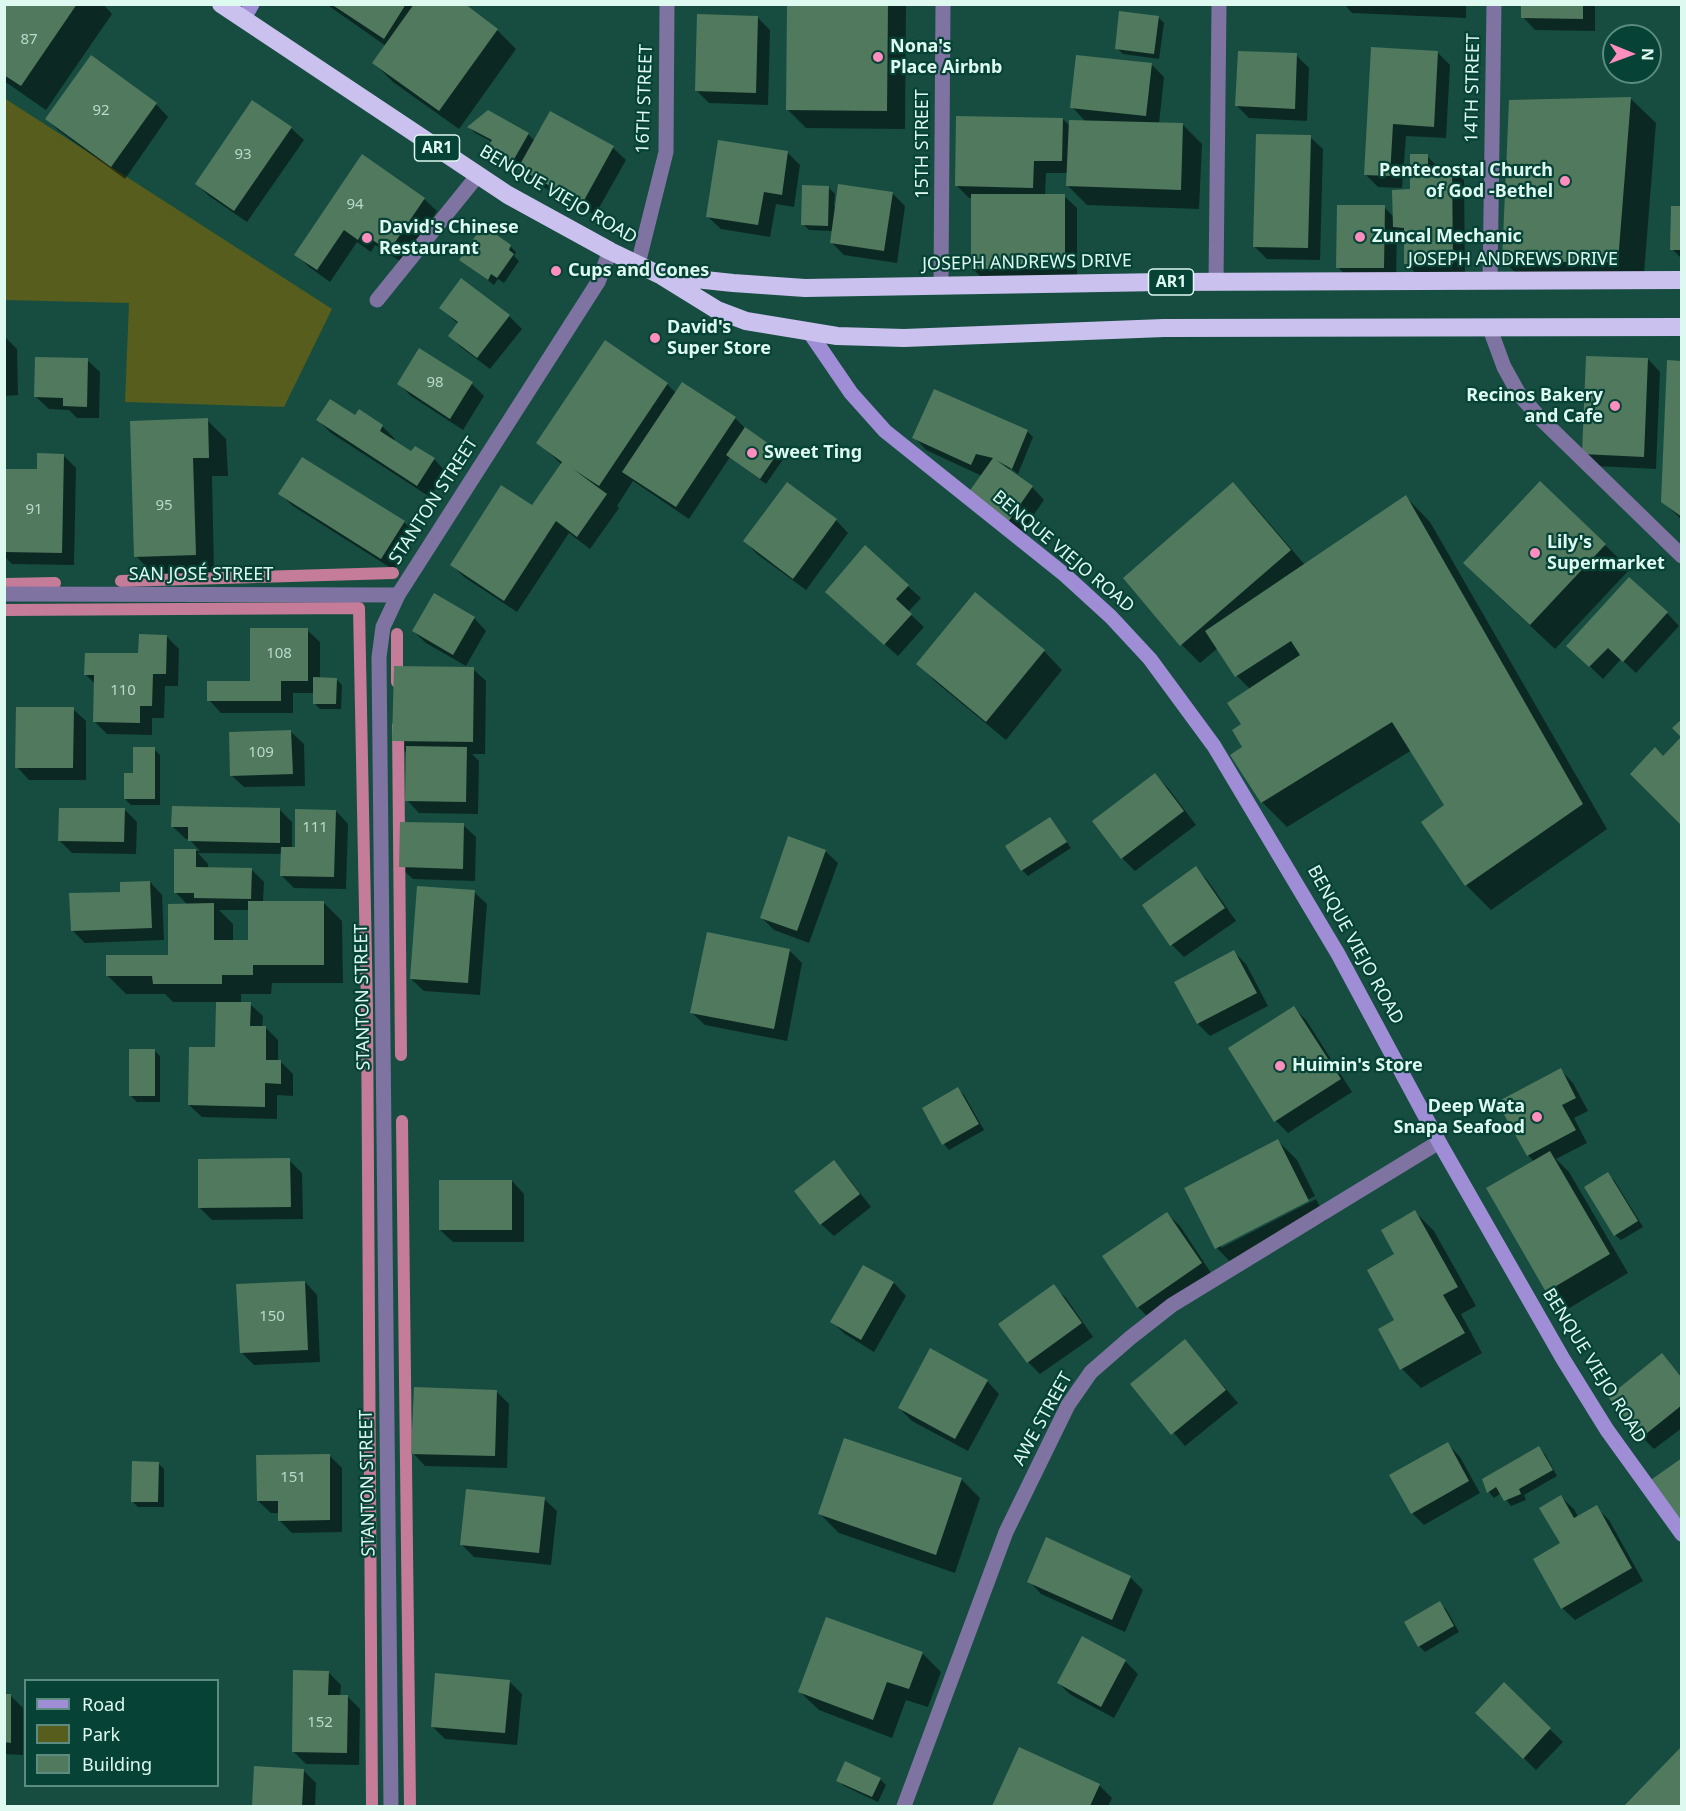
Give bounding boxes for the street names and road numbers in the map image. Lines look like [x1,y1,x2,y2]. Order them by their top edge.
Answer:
street label: 14TH STREET [1461,33,1485,143]
street label: 16TH STREET [632,44,658,154]
street label: 15TH STREET [912,89,934,199]
road number: AR1 [414,135,460,161]
street label: BENQUE VIEJO ROAD [475,141,641,249]
street label: JOSEPH ANDREWS DRIVE [1408,249,1618,271]
street label: JOSEPH ANDREWS DRIVE [922,250,1132,276]
road number: AR1 [1148,269,1194,295]
street label: STANTON STREET [385,433,483,569]
street label: BENQUE VIEJO ROAD [988,486,1138,618]
street label: SAN JOSÉ STREET [129,564,273,586]
street label: BENQUE VIEJO ROAD [1302,862,1408,1028]
street label: STANTON STREET [351,923,375,1071]
street label: BENQUE VIEJO ROAD [1538,1285,1650,1447]
street label: AWE STREET [1009,1369,1077,1469]
street label: STANTON STREET [356,1409,380,1557]

